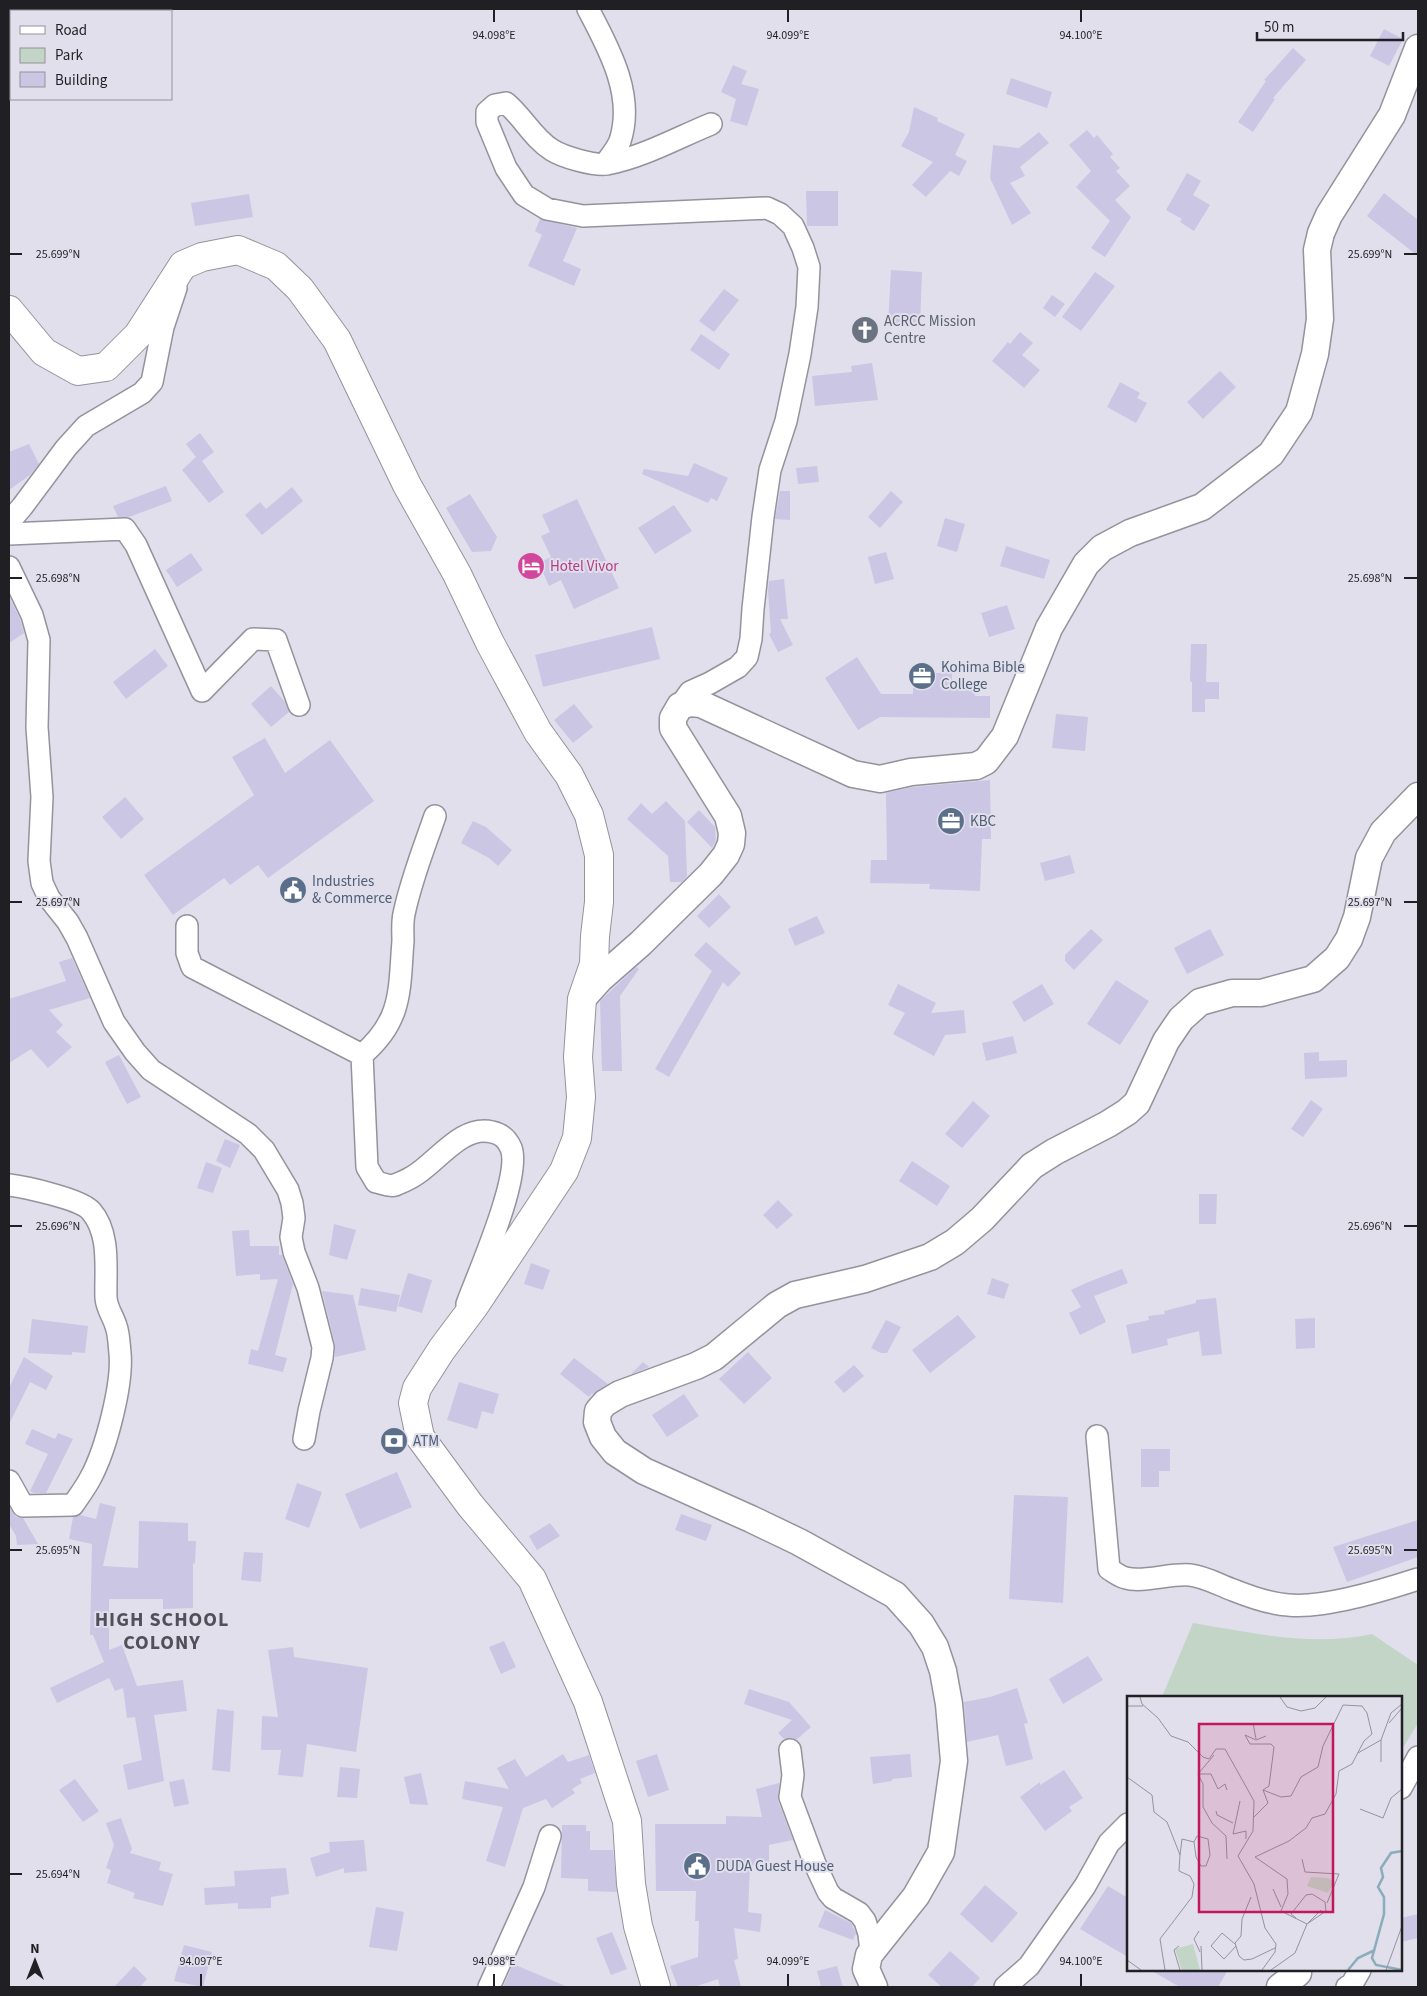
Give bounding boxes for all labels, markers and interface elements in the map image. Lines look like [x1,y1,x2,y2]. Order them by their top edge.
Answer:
legend [10,10,172,100]
scale bar [1257,10,1403,42]
text: 50 m [1264,17,1294,38]
text: Road [55,20,87,41]
text: 94.098°E [472,27,516,44]
text: 94.099°E [766,27,810,44]
text: 94.100°E [1059,27,1103,44]
text: Park [55,45,84,66]
text: Building [55,70,108,91]
text: 25.699°N [36,246,80,263]
text: 25.699°N [1348,246,1392,263]
place label: ACRCC Mission Centre [884,311,976,349]
church icon: ACRCC Mission Centre [850,315,880,345]
hotel icon: Hotel Vivor [516,551,546,581]
place label: Hotel Vivor [550,556,619,577]
text: 25.698°N [36,570,80,587]
text: 25.698°N [1348,570,1392,587]
place label: Kohima Bible College [941,657,1025,695]
office icon: Kohima Bible College [907,661,937,691]
office icon: KBC [936,806,966,836]
place label: KBC [970,811,997,832]
place label: Industries & Commerce [312,871,392,909]
public building icon: Industries & Commerce [278,875,308,905]
text: 25.697°N [36,894,80,911]
text: 25.697°N [1348,894,1392,911]
text: 25.696°N [36,1218,80,1235]
text: 25.696°N [1348,1218,1392,1235]
bank icon: ATM [379,1426,409,1456]
place label: ATM [413,1431,439,1452]
text: 25.695°N [36,1542,80,1559]
text: 25.695°N [1348,1542,1392,1559]
district label: HIGH SCHOOL COLONY [95,1606,229,1657]
inset map [1127,1696,1402,1971]
public building icon: DUDA Guest House [682,1851,712,1881]
place label: DUDA Guest House [716,1856,834,1877]
text: 25.694°N [36,1866,80,1883]
north arrow [10,1936,60,1986]
text: N [30,1939,40,1959]
text: 94.097°E [179,1953,223,1970]
text: 94.098°E [472,1953,516,1970]
text: 94.099°E [766,1953,810,1970]
text: 94.100°E [1059,1953,1103,1970]

